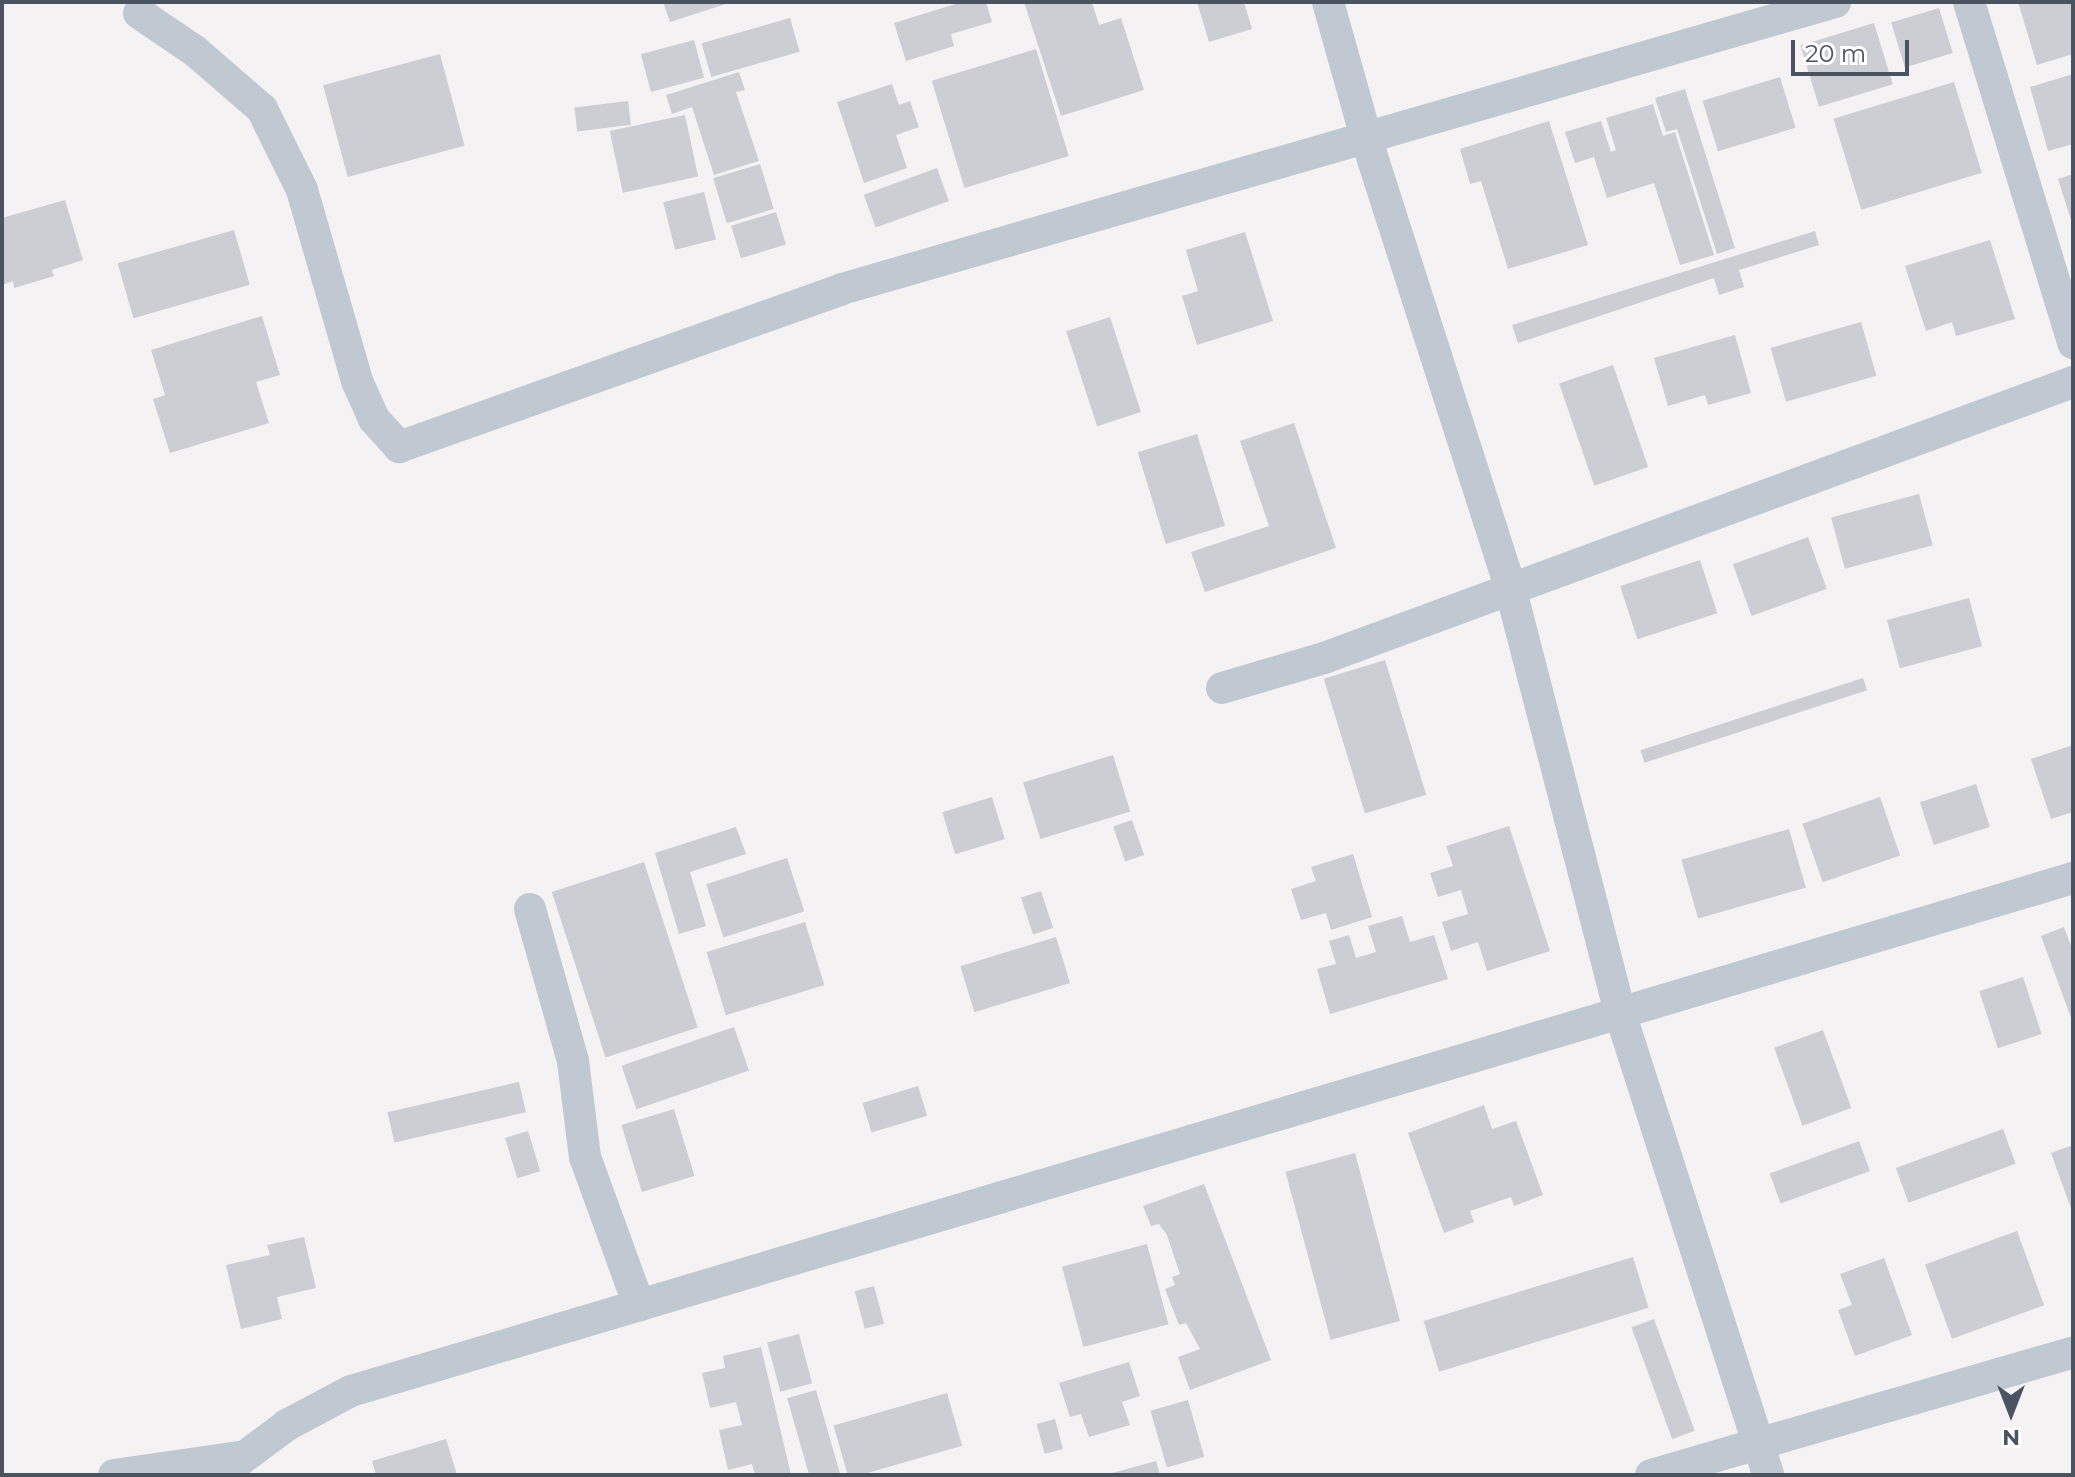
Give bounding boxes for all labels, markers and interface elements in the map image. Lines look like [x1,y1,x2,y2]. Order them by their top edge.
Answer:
scale bar [1795,24,1913,74]
text: 20 m [1805,39,1866,68]
north arrow [1971,1373,2051,1453]
text: N [2002,1424,2020,1451]

